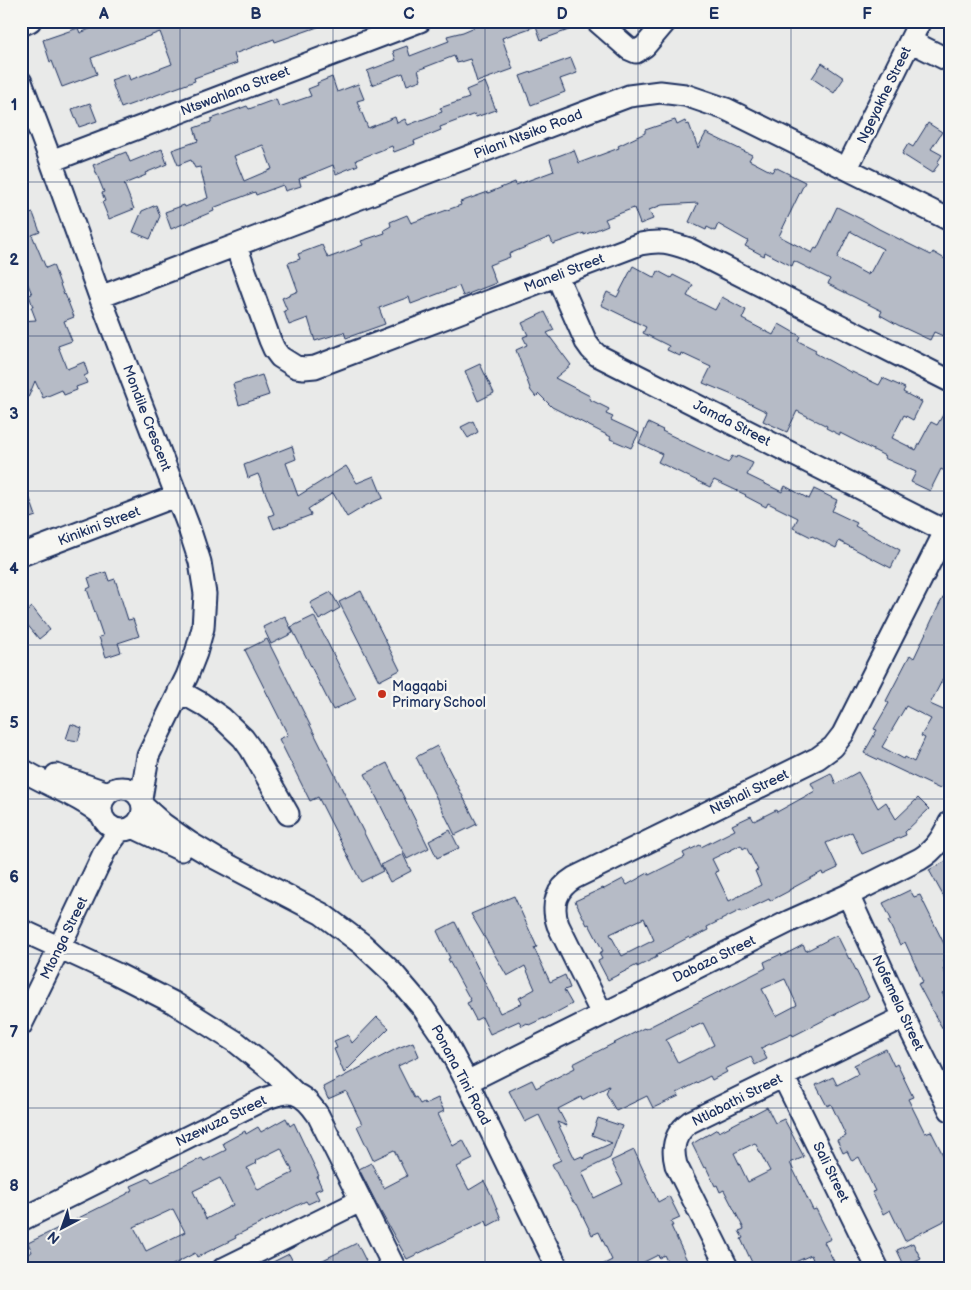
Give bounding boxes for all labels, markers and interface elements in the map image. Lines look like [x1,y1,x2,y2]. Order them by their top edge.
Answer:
text: A [98,5,109,24]
text: B [250,5,262,24]
text: C [403,5,415,24]
text: D [556,5,568,24]
text: E [709,5,719,24]
text: F [862,5,872,24]
street label: Ngeyakhe Street [853,43,915,146]
street label: Ntswahlana Street [178,62,292,120]
text: 1 [11,96,17,115]
street label: Pilani Ntsiko Road [471,105,585,163]
street label: Maneli Street [521,250,607,296]
text: 2 [9,251,19,270]
street label: Mondile Crescent [119,363,175,474]
street label: Jamda Street [691,396,774,450]
text: 3 [9,405,19,424]
street label: Kinikini Street [55,502,143,549]
text: 4 [9,560,19,579]
place label: Magqabi Primary School [392,678,486,711]
marker: Magqabi Primary School [376,688,388,700]
text: 5 [9,714,19,733]
street label: Ntshali Street [707,765,792,818]
text: 6 [9,868,19,887]
street label: Mtonga Street [37,893,92,982]
street label: Dabaza Street [670,931,759,986]
street label: Nofemela Street [868,953,928,1054]
street label: Ponana Tini Road [427,1022,495,1128]
text: 7 [10,1023,19,1042]
street label: Ntlabathi Street [689,1070,786,1130]
street label: Nzewuza Street [173,1091,270,1150]
street label: Sali Street [809,1139,853,1205]
text: 8 [9,1177,19,1196]
north arrow [38,1202,88,1252]
text: N [44,1228,63,1247]

